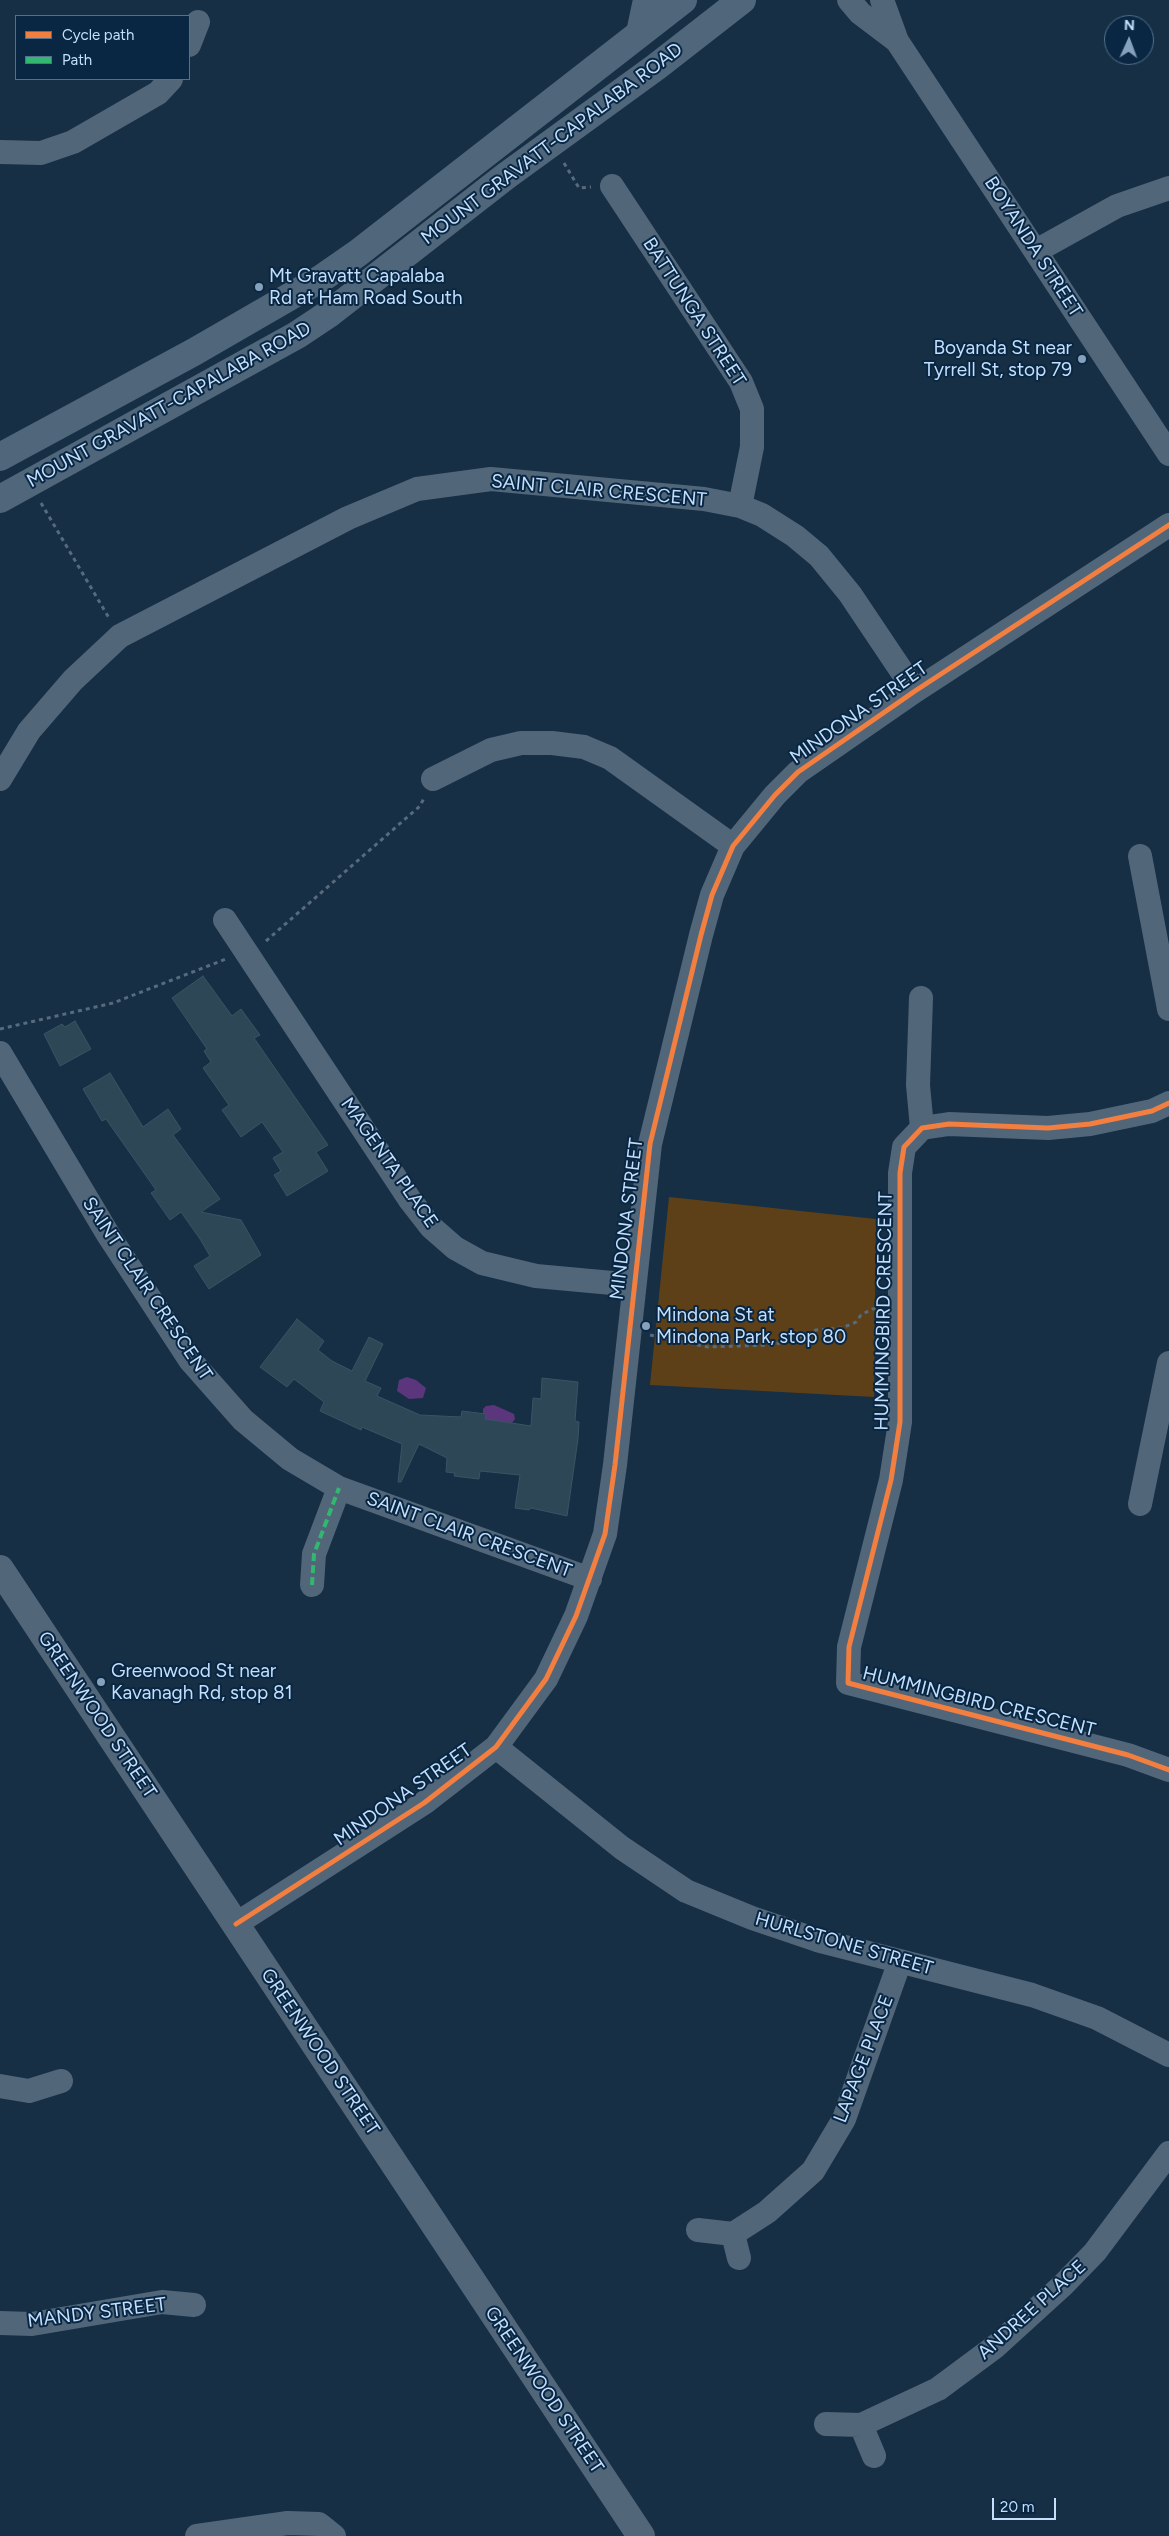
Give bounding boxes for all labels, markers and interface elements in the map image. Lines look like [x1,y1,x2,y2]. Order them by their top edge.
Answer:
legend [15,15,190,80]
north arrow [1104,15,1154,65]
text: N [1124,17,1135,34]
text: Cycle path [62,26,134,44]
street label: MOUNT GRAVATT-CAPALABA ROAD [417,38,687,250]
text: Path [62,51,92,69]
street label: BOYANDA STREET [979,173,1087,321]
street label: BATTUNGA STREET [638,234,750,390]
place label: Mt Gravatt Capalaba Rd at Ham Road South [269,265,463,309]
marker: Mt Gravatt Capalaba Rd at Ham Road South [253,281,265,293]
street label: MOUNT GRAVATT-CAPALABA ROAD [23,317,315,493]
place label: Boyanda St near Tyrrell St, stop 79 [924,337,1072,381]
marker: Boyanda St near Tyrrell St, stop 79 [1076,353,1088,365]
street label: SAINT CLAIR CRESCENT [490,470,708,512]
street label: MINDONA STREET [786,657,932,769]
street label: MAGENTA PLACE [336,1093,442,1233]
street label: MINDONA STREET [606,1137,648,1301]
street label: HUMMINGBIRD CRESCENT [871,1191,897,1431]
street label: SAINT CLAIR CRESCENT [77,1193,217,1385]
place label: Mindona St at Mindona Park, stop 80 [656,1304,846,1348]
marker: Mindona St at Mindona Park, stop 80 [640,1320,652,1332]
street label: SAINT CLAIR CRESCENT [363,1487,575,1583]
street label: GREENWOOD STREET [33,1627,161,1803]
place label: Greenwood St near Kavanagh Rd, stop 81 [111,1660,293,1704]
street label: HUMMINGBIRD CRESCENT [860,1662,1098,1742]
marker: Greenwood St near Kavanagh Rd, stop 81 [95,1676,107,1688]
street label: MINDONA STREET [330,1739,476,1851]
street label: HURLSTONE STREET [752,1908,936,1980]
street label: GREENWOOD STREET [256,1964,384,2140]
street label: LAPAGE PLACE [829,1992,899,2126]
street label: ANDREE PLACE [973,2255,1091,2365]
street label: MANDY STREET [26,2293,168,2333]
street label: GREENWOOD STREET [480,2302,608,2478]
scale bar [994,2488,1058,2520]
text: 20 m [1000,2498,1034,2516]

